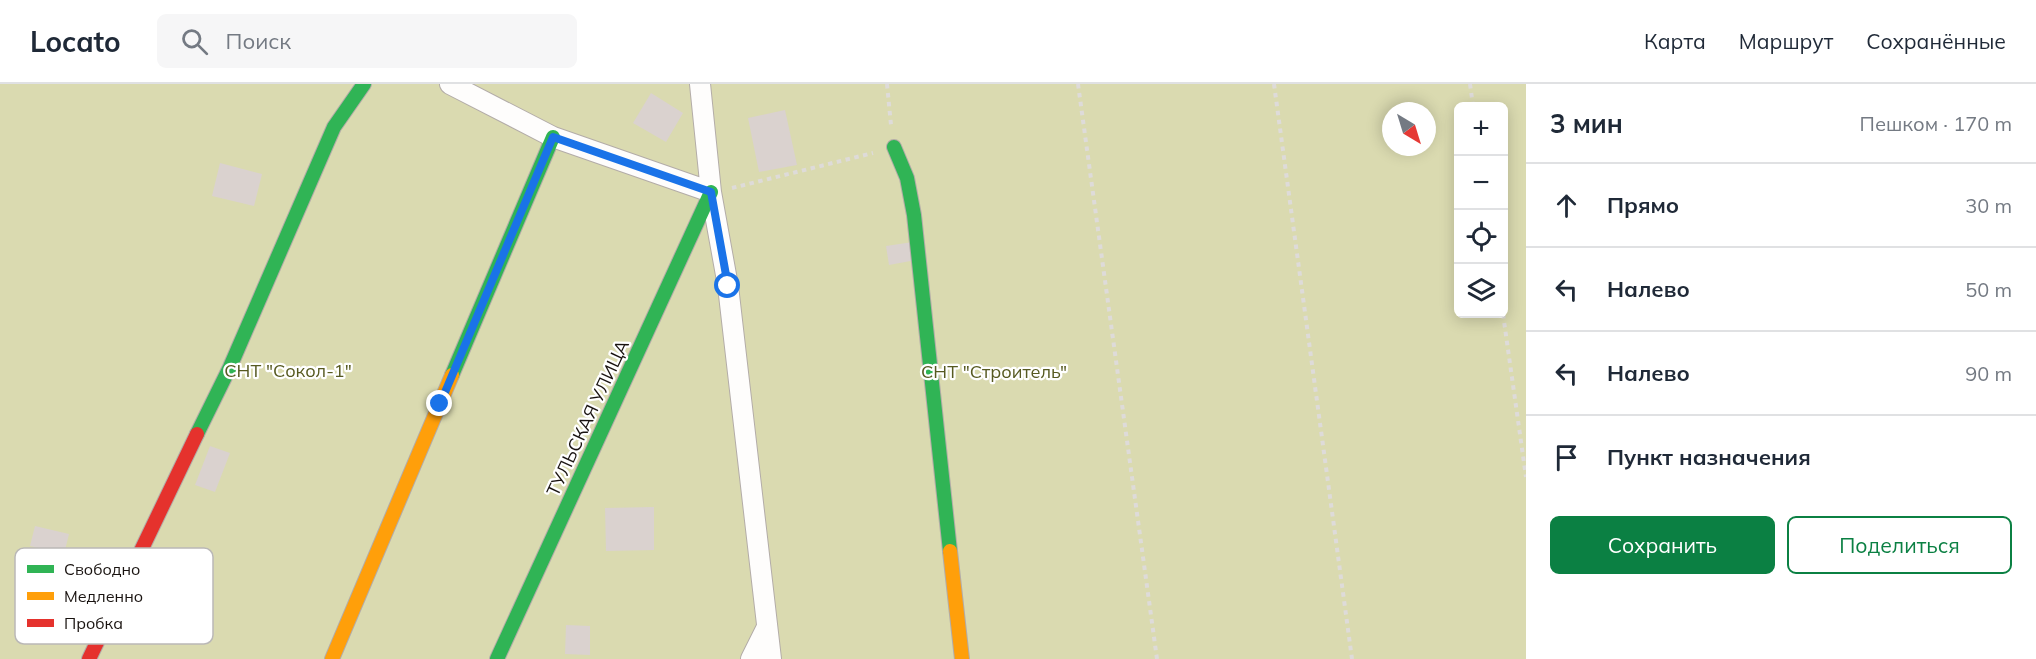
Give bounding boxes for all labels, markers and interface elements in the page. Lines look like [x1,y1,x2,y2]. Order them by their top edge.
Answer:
search box [157,14,577,68]
text: Locato [30,24,121,59]
icon: search [178,25,211,58]
text: Поиск [226,27,291,55]
text: Карта [1644,28,1706,54]
text: Маршрут [1739,28,1833,54]
text: Сохранённые [1866,28,2006,54]
north arrow [1382,102,1436,156]
map controls [1454,102,1508,318]
button: + [1454,102,1508,156]
text: 3 мин [1550,107,1623,140]
text: Пешком · 170 m [1860,111,2012,136]
button: − [1454,156,1508,210]
icon: ahead [1550,189,1583,222]
text: Прямо [1607,191,1679,219]
text: 30 m [1965,193,2012,218]
button: locate [1454,210,1508,264]
button: layers [1454,264,1508,318]
route start [714,272,740,298]
icon: left [1550,273,1583,306]
text: Налево [1607,275,1690,303]
text: 50 m [1965,277,2012,302]
street label: ТУЛЬСКАЯ УЛИЦА [541,336,634,500]
icon: left [1550,357,1583,390]
park label: СНТ "Сокол-1" [224,359,352,382]
text: Налево [1607,359,1690,387]
park label: СНТ "Строитель" [921,360,1067,383]
text: 90 m [1965,361,2012,386]
route end [426,390,452,416]
icon: arrive [1550,441,1583,474]
text: Пункт назначения [1607,443,1811,471]
button: Сохранить [1550,516,1775,574]
button: Поделиться [1787,516,2012,574]
legend [15,548,213,644]
text: Свободно [64,559,140,579]
text: Медленно [64,586,143,606]
text: Пробка [64,613,123,633]

